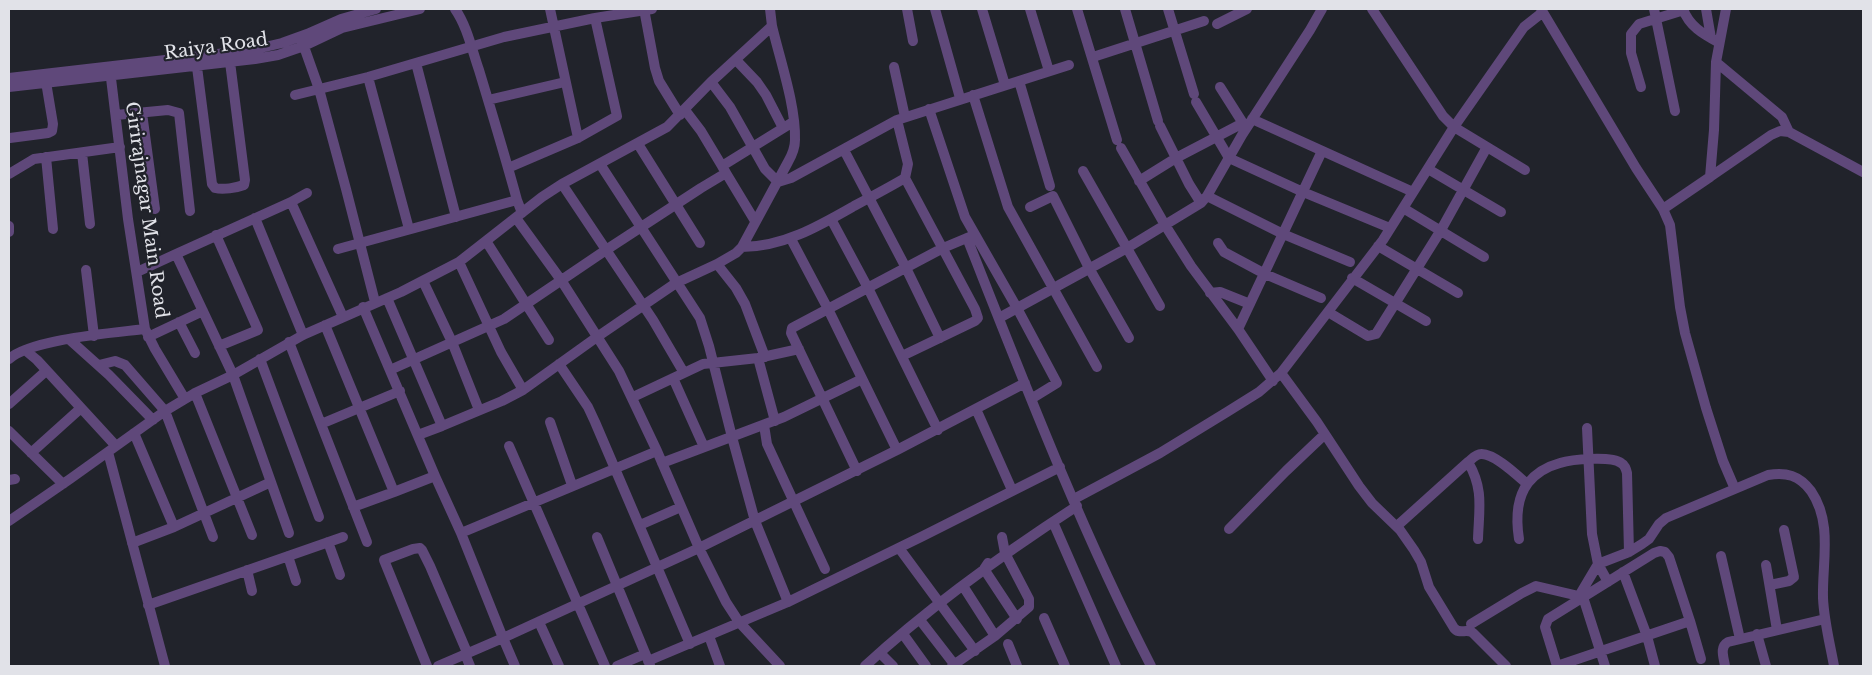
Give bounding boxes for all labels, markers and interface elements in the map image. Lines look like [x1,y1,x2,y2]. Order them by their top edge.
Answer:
street label: Raiya Road [163,29,269,65]
street label: Girirajnagar Main Road [120,100,172,320]

